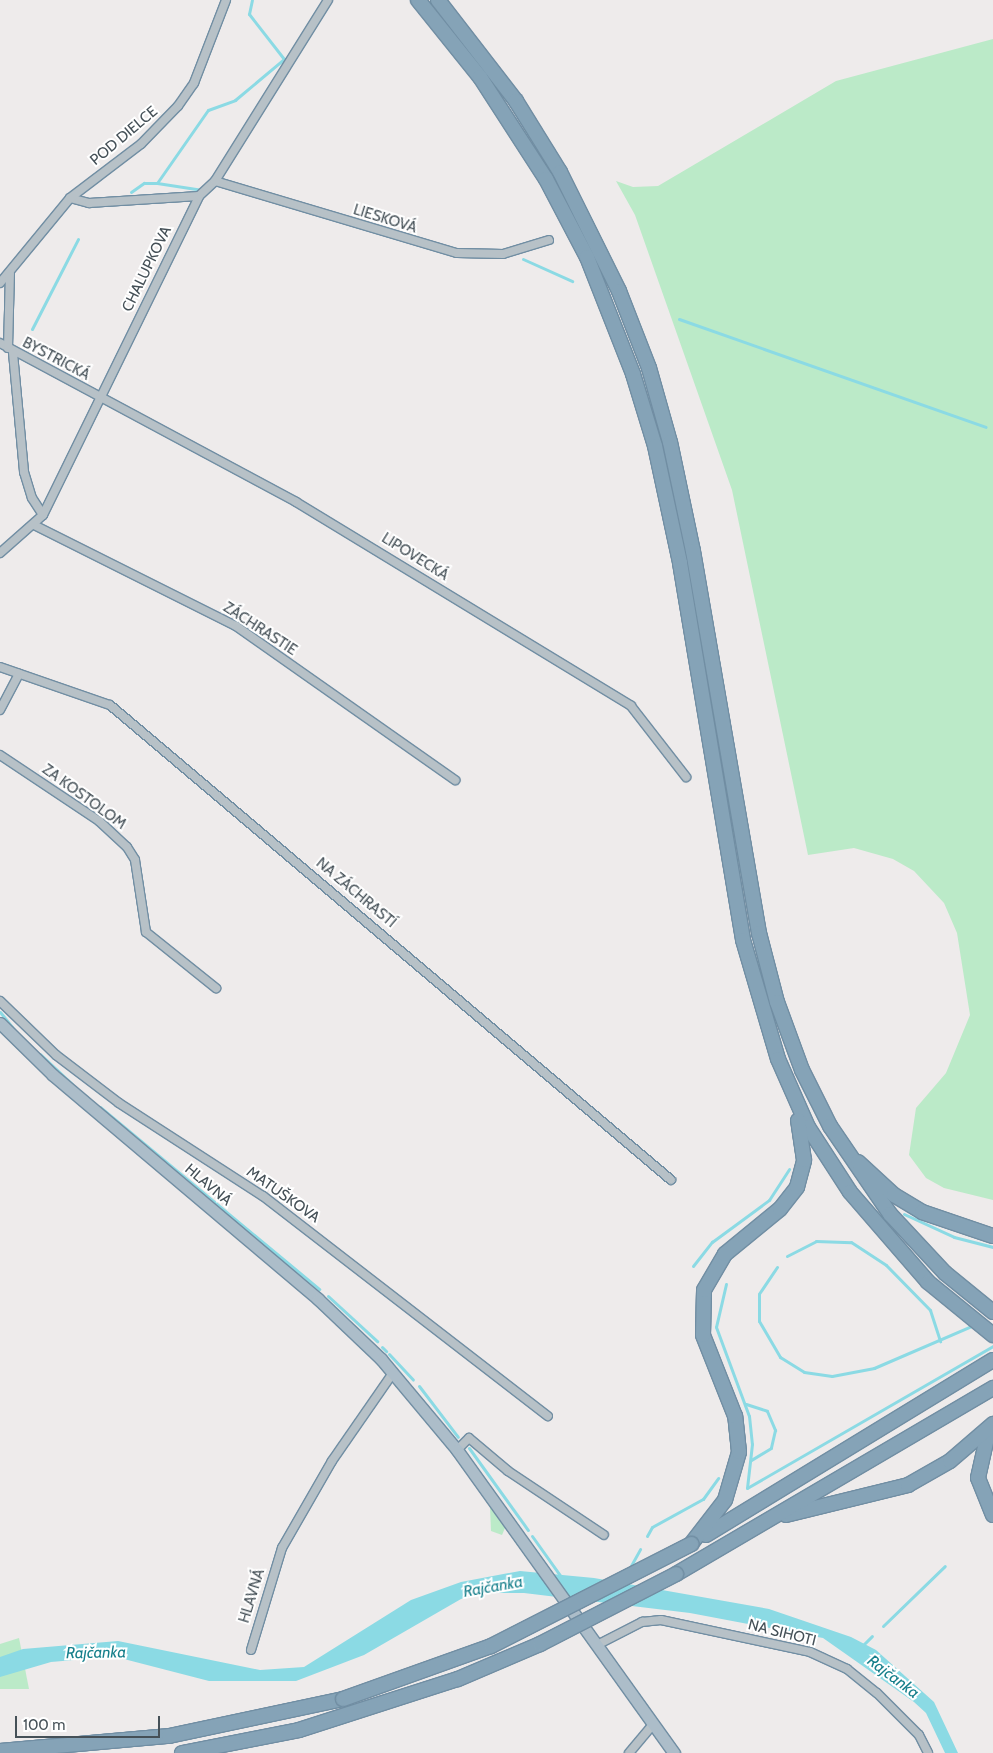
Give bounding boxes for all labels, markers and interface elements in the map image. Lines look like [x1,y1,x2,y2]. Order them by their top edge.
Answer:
street label: POD DIELCE [87,103,161,169]
street label: LIESKOVÁ [351,201,419,237]
street label: CHALUPKOVA [119,223,175,315]
street label: BYSTRICKÁ [19,334,93,384]
street label: LIPOVECKÁ [378,529,452,585]
street label: ZÁCHRASTIE [220,598,300,660]
street label: ZA KOSTOLOM [39,761,129,833]
street label: NA ZÁCHRASTÍ [312,854,400,932]
street label: HLAVNÁ [181,1160,235,1210]
street label: MATUŠKOVA [243,1163,323,1227]
street label: HLAVNÁ [235,1567,269,1625]
water label: Rajčanka [462,1572,524,1602]
street label: NA SIHOTI [746,1616,818,1650]
water label: Rajčanka [66,1643,126,1663]
water label: Rajčanka [863,1651,923,1703]
scale bar [18,1706,162,1738]
text: 100 m [23,1716,65,1734]

